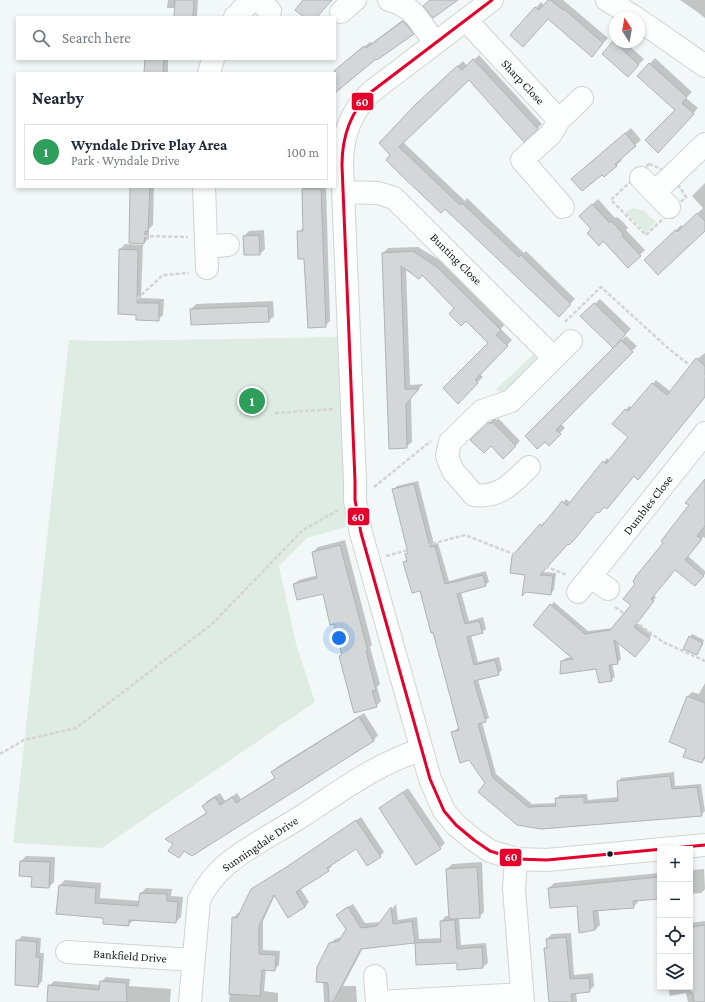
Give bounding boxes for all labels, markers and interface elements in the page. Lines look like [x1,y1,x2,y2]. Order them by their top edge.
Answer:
north arrow [609,12,645,48]
search box [16,16,336,60]
icon: search [30,27,52,49]
text: Search here [62,30,131,46]
street label: Sharp Close [499,57,547,107]
text: Nearby [32,89,84,108]
line badge: 60 [351,92,374,111]
text: 60 [356,96,369,108]
text: Wyndale Drive Play Area [71,137,227,153]
text: 1 [44,145,48,160]
text: 100 m [287,145,319,160]
text: Park · Wyndale Drive [71,153,180,168]
street label: Bunting Close [427,230,485,288]
pin: 1 [239,386,265,416]
street label: Dumbles Close [620,472,676,538]
line badge: 60 [347,507,370,526]
text: 60 [352,511,365,523]
your location [329,628,349,648]
street label: Sunningdale Drive [219,813,301,875]
map controls [657,846,693,990]
button: + [657,846,693,882]
line badge: 60 [499,848,522,867]
unlabelled marker [605,849,615,859]
text: 60 [505,851,518,863]
button: − [657,882,693,918]
button: locate [657,918,693,954]
street label: Bankfield Drive [93,946,167,966]
button: layers [657,954,693,990]

